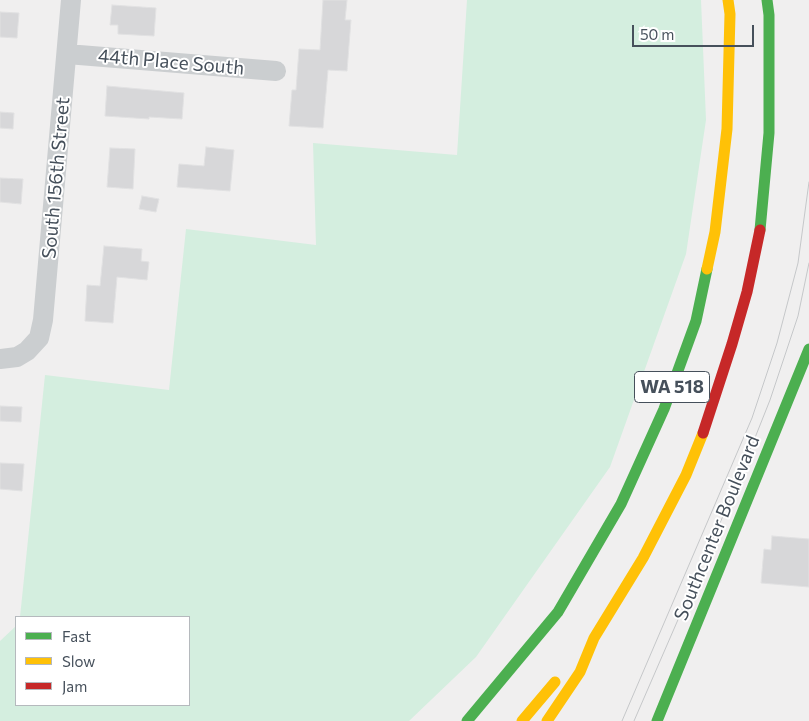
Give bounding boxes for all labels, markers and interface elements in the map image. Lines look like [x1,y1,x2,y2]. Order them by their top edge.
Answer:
scale bar [634,15,756,47]
text: 50 m [640,25,674,43]
street label: 44th Place South [97,44,245,80]
street label: South 156th Street [38,96,74,260]
road number: WA 518 [634,372,710,402]
street label: Southcenter Boulevard [669,432,765,624]
legend [15,616,190,706]
text: Fast [62,627,91,645]
text: Slow [62,652,95,670]
text: Jam [62,677,87,695]

